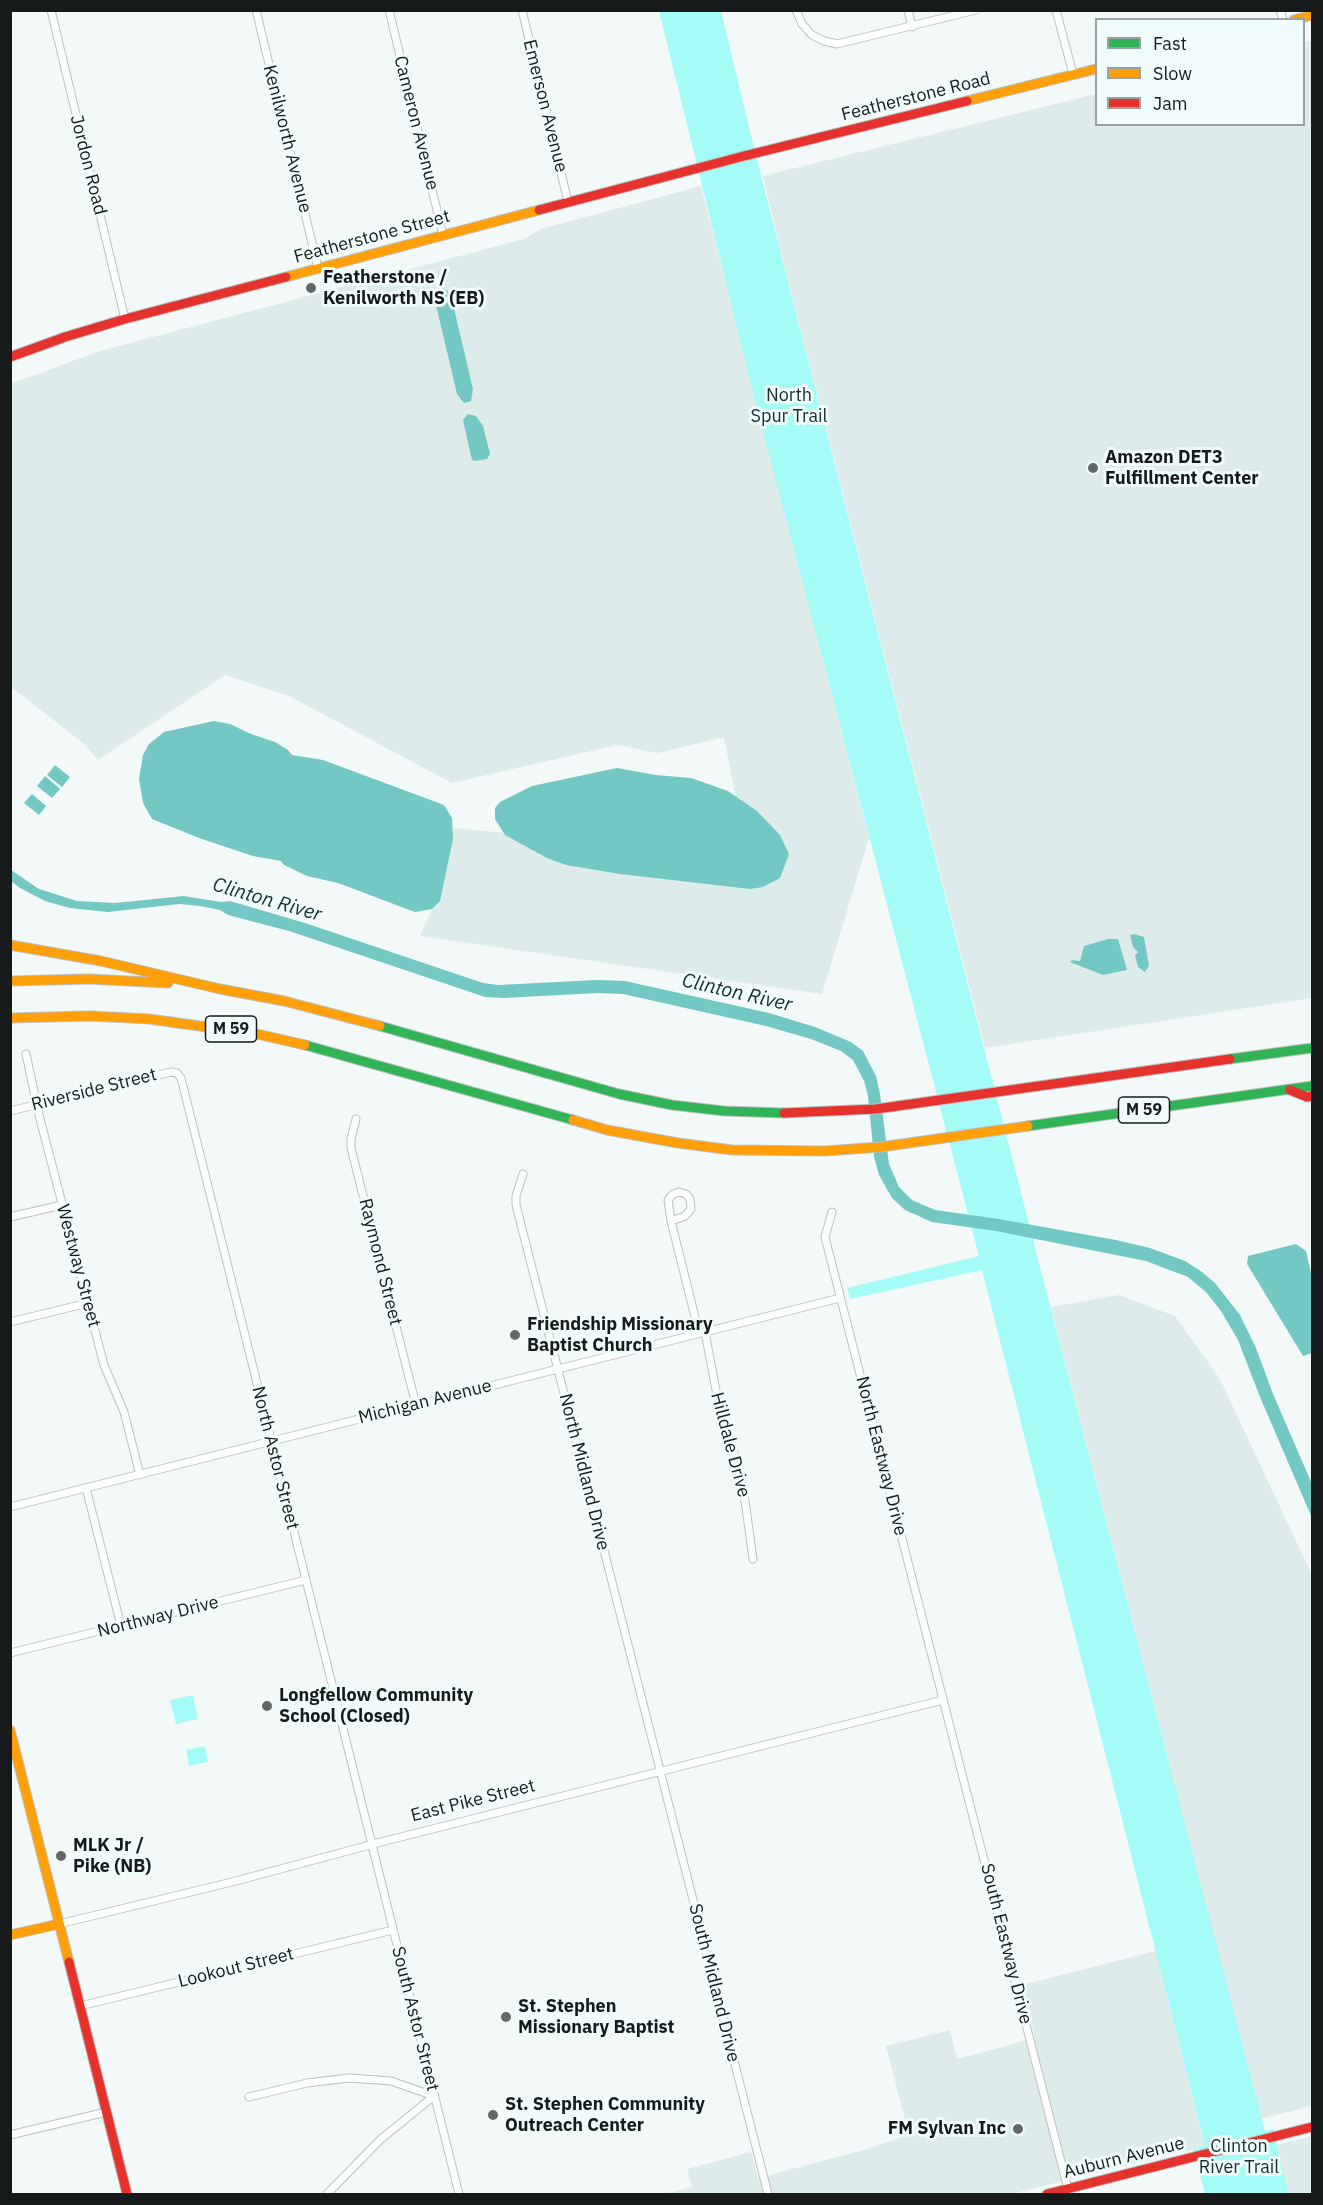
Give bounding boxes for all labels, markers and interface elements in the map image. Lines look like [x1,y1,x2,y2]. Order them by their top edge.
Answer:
legend [1095,18,1305,126]
text: Fast [1153,32,1187,55]
street label: Emerson Avenue [518,37,572,175]
street label: Cameron Avenue [389,54,443,192]
text: Slow [1153,62,1192,85]
street label: Kenilworth Avenue [258,63,316,215]
street label: Featherstone Road [839,68,993,126]
text: Jam [1153,92,1188,115]
street label: Jordon Road [65,113,111,217]
street label: Featherstone Street [292,206,452,268]
place label: Featherstone / Kenilworth NS (EB) [323,267,484,310]
marker: Featherstone / Kenilworth NS (EB) [304,281,318,295]
park label: North Spur Trail [750,385,828,428]
place label: Amazon DET3 Fulfillment Center [1105,447,1259,490]
marker: Amazon DET3 Fulfillment Center [1086,461,1100,475]
water label: Clinton River [210,873,324,927]
water label: Clinton River [680,969,794,1017]
road number: M 59 [206,1016,256,1042]
street label: Riverside Street [29,1064,159,1116]
road number: M 59 [1118,1097,1170,1123]
street label: Raymond Street [354,1196,406,1328]
street label: Westway Street [51,1202,105,1330]
place label: Friendship Missionary Baptist Church [527,1314,713,1356]
marker: Friendship Missionary Baptist Church [508,1328,522,1342]
street label: North Eastway Drive [851,1374,911,1538]
street label: Michigan Avenue [356,1375,494,1429]
street label: North Astor Street [247,1384,303,1532]
street label: Hilldale Drive [706,1390,754,1500]
street label: North Midland Drive [554,1391,614,1553]
street label: Northway Drive [95,1592,221,1642]
place label: Longfellow Community School (Closed) [279,1685,473,1728]
marker: Longfellow Community School (Closed) [260,1699,274,1713]
street label: East Pike Street [409,1775,537,1827]
place label: MLK Jr / Pike (NB) [73,1835,151,1878]
marker: MLK Jr / Pike (NB) [54,1849,68,1863]
street label: South Eastway Drive [976,1861,1036,2027]
street label: South Midland Drive [684,1902,744,2064]
street label: Lookout Street [176,1943,296,1993]
street label: South Astor Street [387,1944,443,2094]
place label: St. Stephen Missionary Baptist [518,1996,674,2038]
marker: St. Stephen Missionary Baptist [499,2010,513,2024]
place label: St. Stephen Community Outreach Center [505,2094,705,2136]
marker: St. Stephen Community Outreach Center [486,2108,500,2122]
place label: FM Sylvan Inc [888,2118,1006,2140]
marker: FM Sylvan Inc [1011,2122,1025,2136]
street label: Auburn Avenue [1061,2133,1187,2183]
park label: Clinton River Trail [1199,2136,1279,2178]

